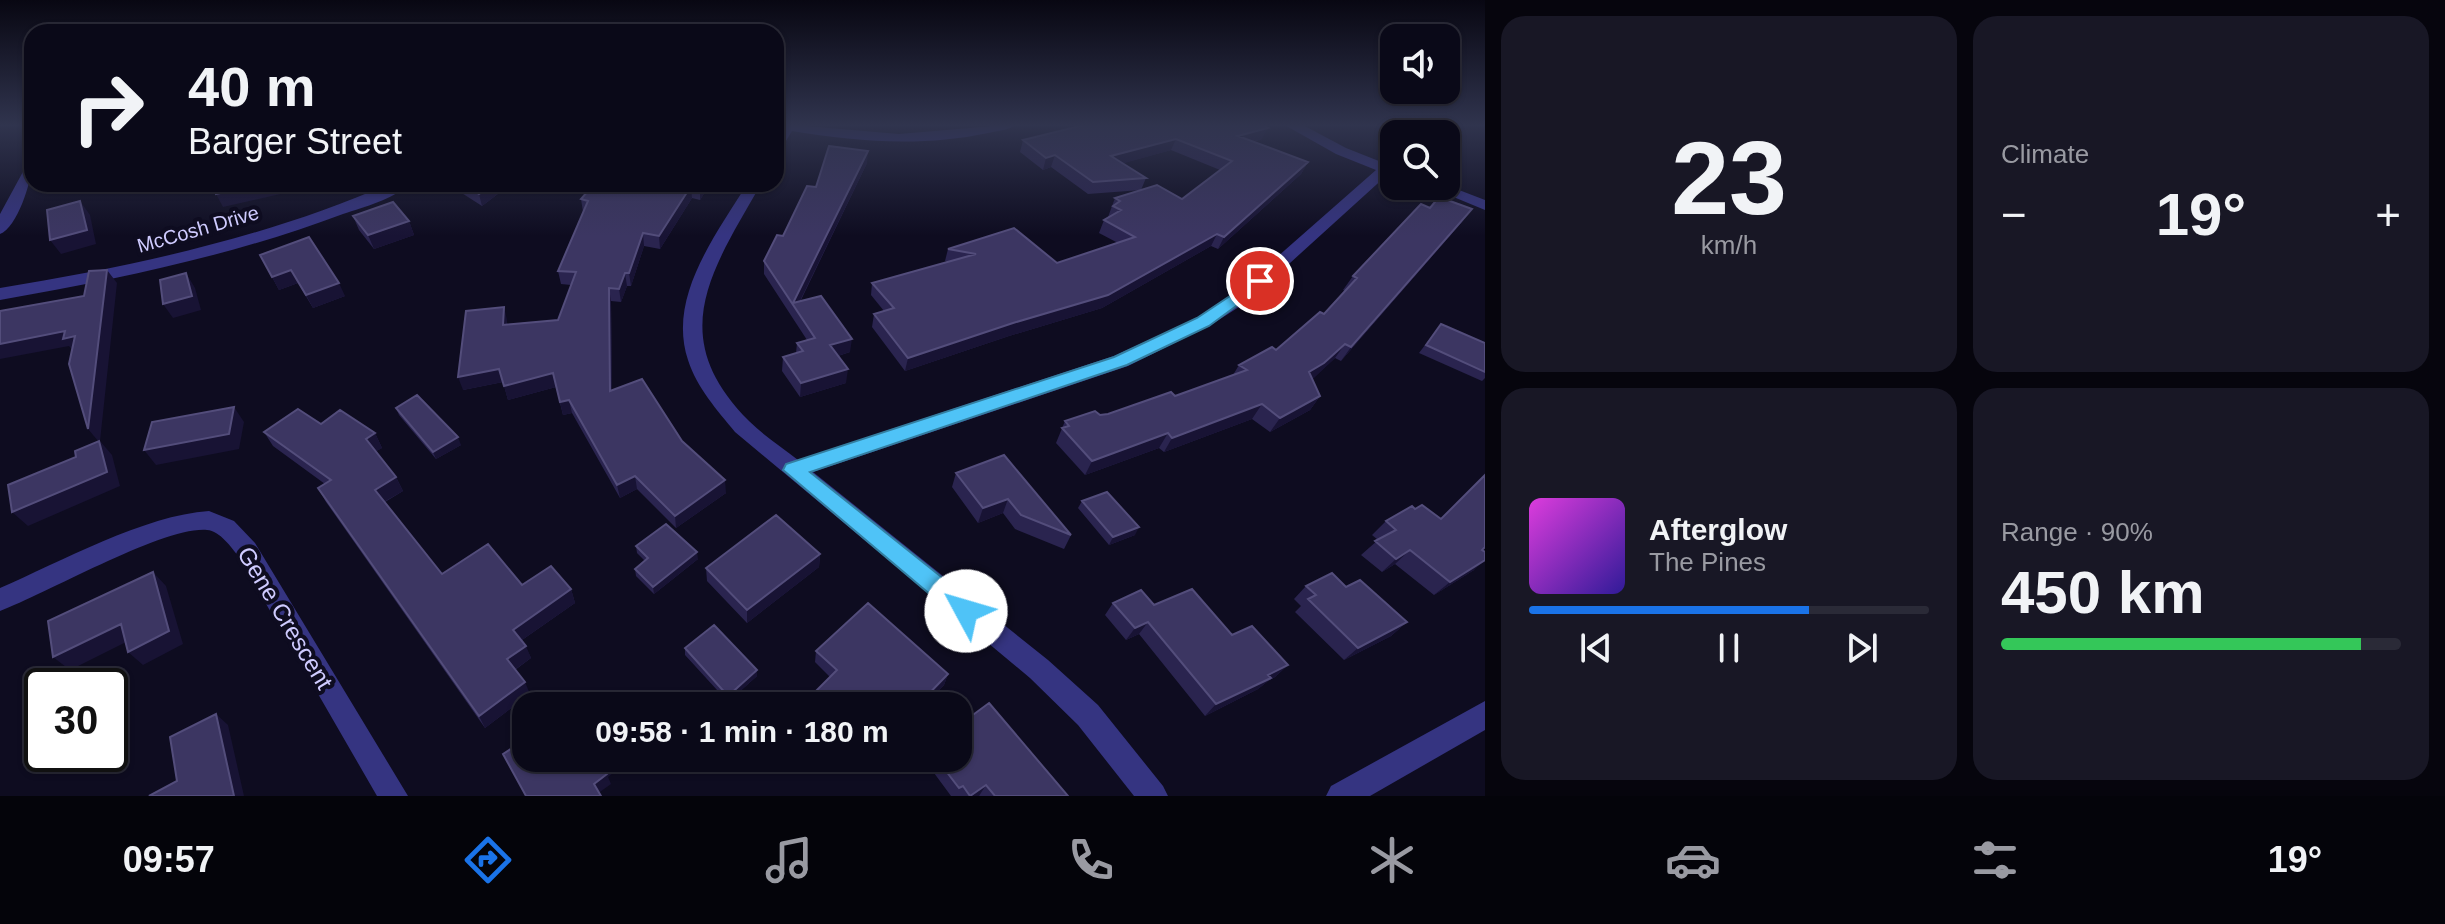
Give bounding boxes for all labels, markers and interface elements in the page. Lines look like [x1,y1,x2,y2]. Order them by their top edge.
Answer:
map controls [1380,24,1460,200]
button: sound [1380,24,1460,104]
text: 40 m [188,55,316,118]
icon: right [56,56,160,160]
button: search [1380,120,1460,200]
text: 23 [1671,120,1787,236]
text: Barger Street [188,121,402,162]
text: Climate [2001,139,2089,169]
text: 19° [2156,181,2246,248]
text: − [2001,190,2027,239]
text: + [2375,190,2401,239]
street label: McCosh Drive [135,201,261,257]
text: km/h [1701,230,1757,260]
pin [1226,247,1294,315]
icon: arrive [1238,259,1282,303]
text: Afterglow [1649,513,1787,546]
text: Range · 90% [2001,517,2153,547]
street label: Gene Crescent [232,542,339,694]
text: The Pines [1649,547,1766,577]
text: 450 km [2001,559,2205,626]
position arrow [924,569,1008,653]
icon: previous [1574,626,1618,670]
icon: pause [1707,626,1751,670]
icon: next [1840,626,1884,670]
speed limit sign: 30 [24,668,128,772]
text: 09:58 · 1 min · 180 m [595,715,889,748]
icon: directions [460,832,516,888]
icon: music [761,832,817,888]
icon: phone [1063,832,1119,888]
icon: climate [1364,832,1420,888]
icon: car [1665,832,1721,888]
icon: filters [1967,832,2023,888]
text: 09:57 [123,839,215,880]
text: 19° [2268,839,2322,880]

